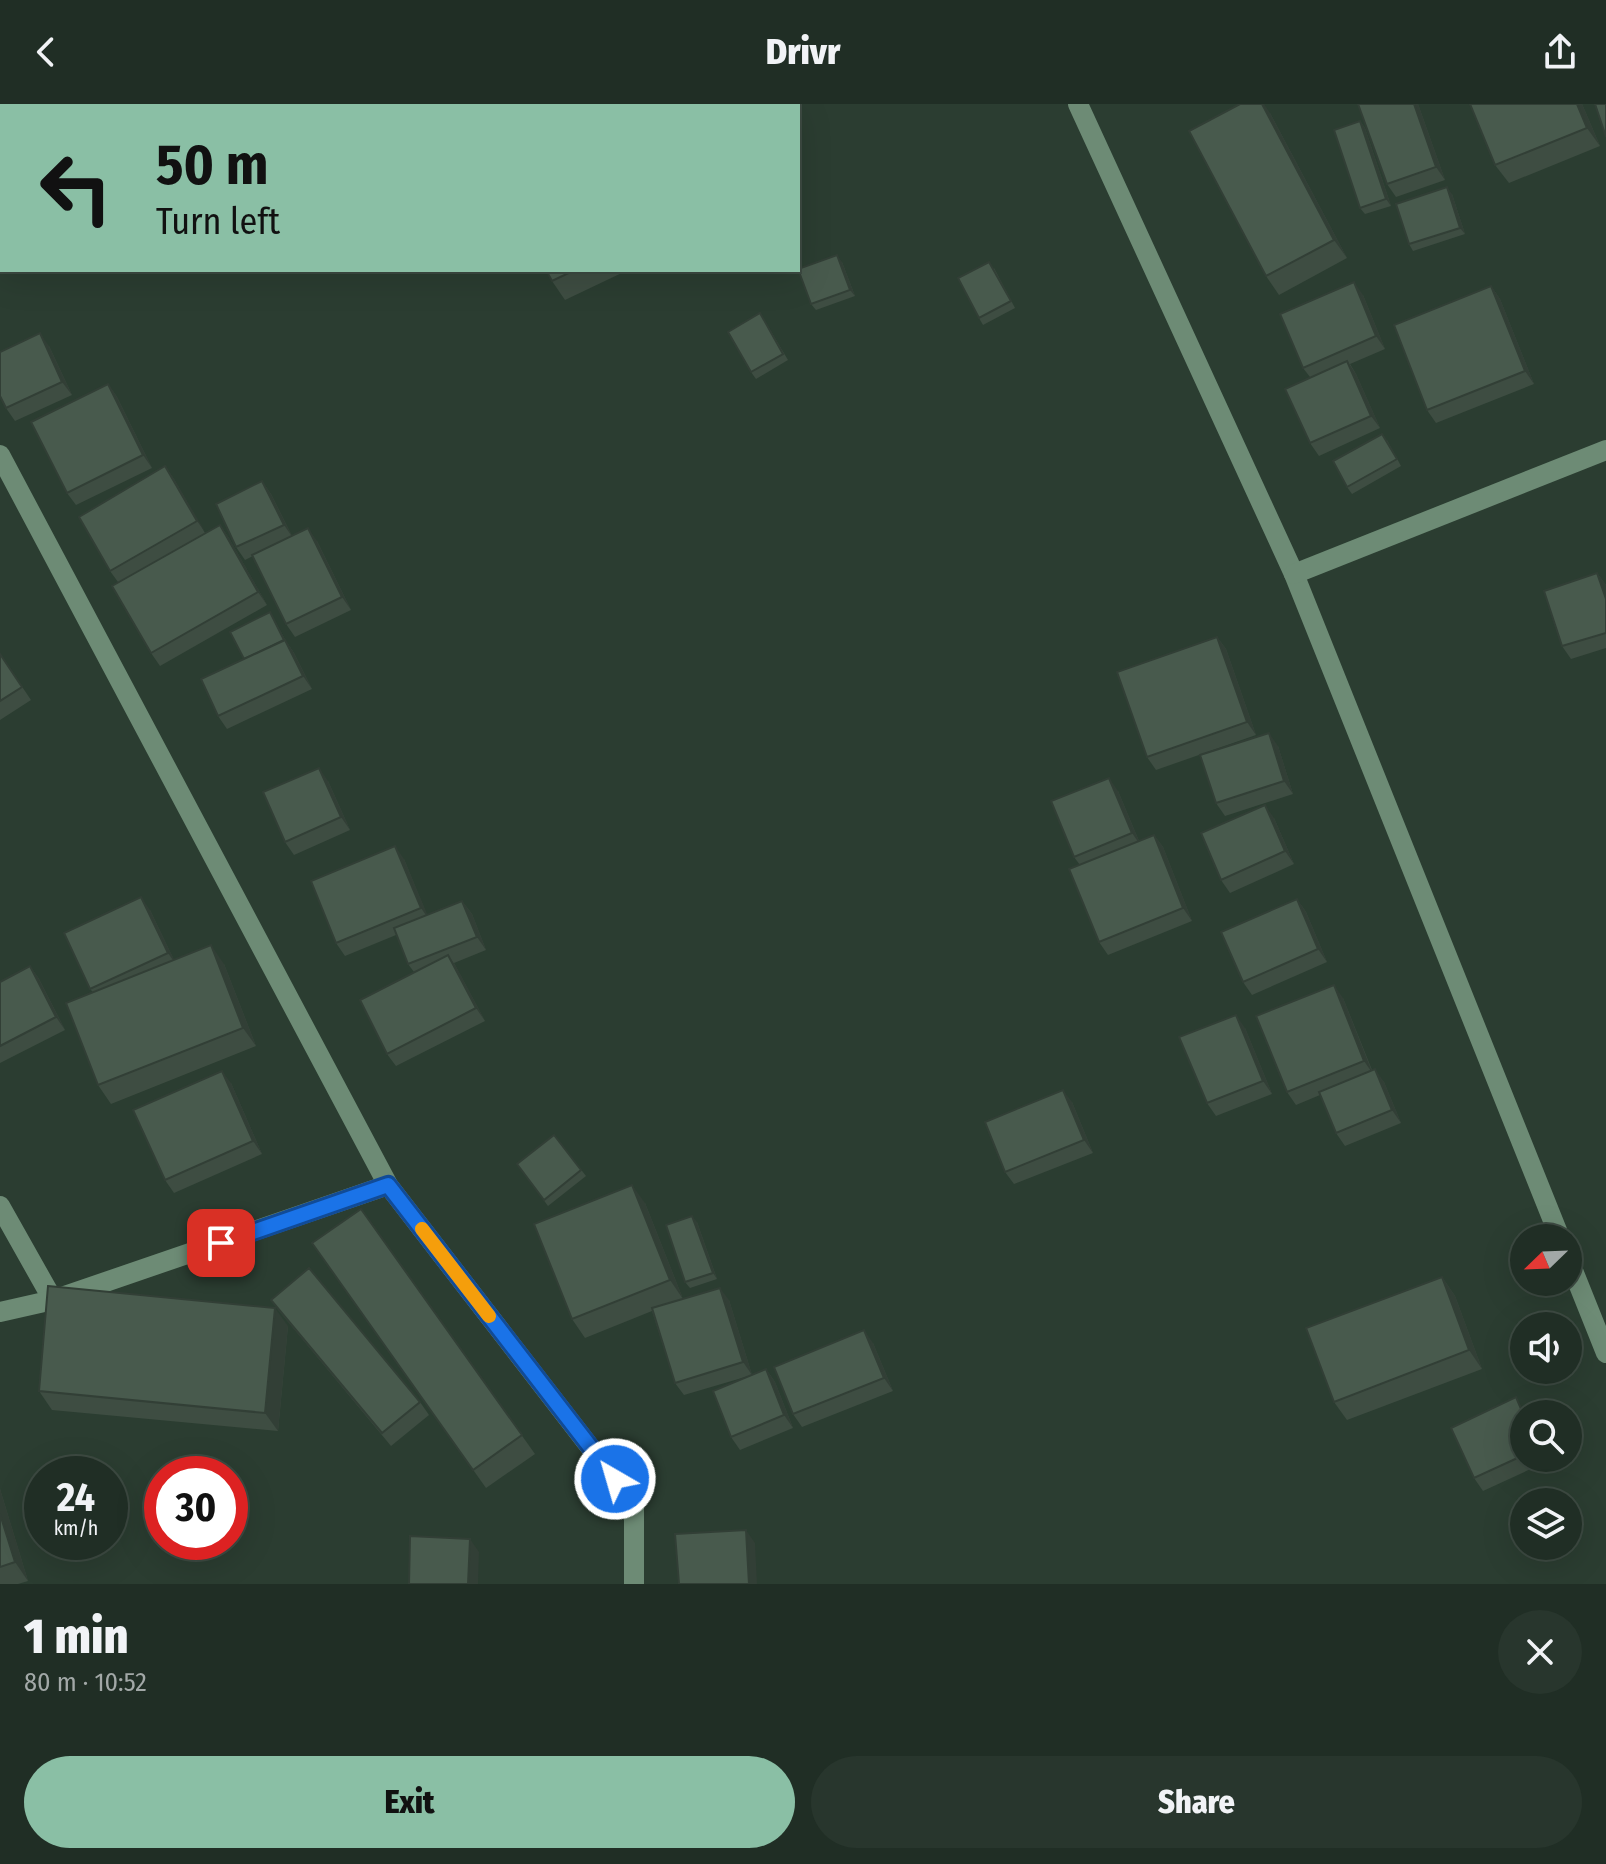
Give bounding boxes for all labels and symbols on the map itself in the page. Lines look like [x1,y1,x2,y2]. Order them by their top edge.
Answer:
pin [187,1209,255,1277]
north arrow [1510,1224,1582,1296]
position arrow [573,1437,657,1521]
speed limit sign: 30 [144,1456,248,1560]

